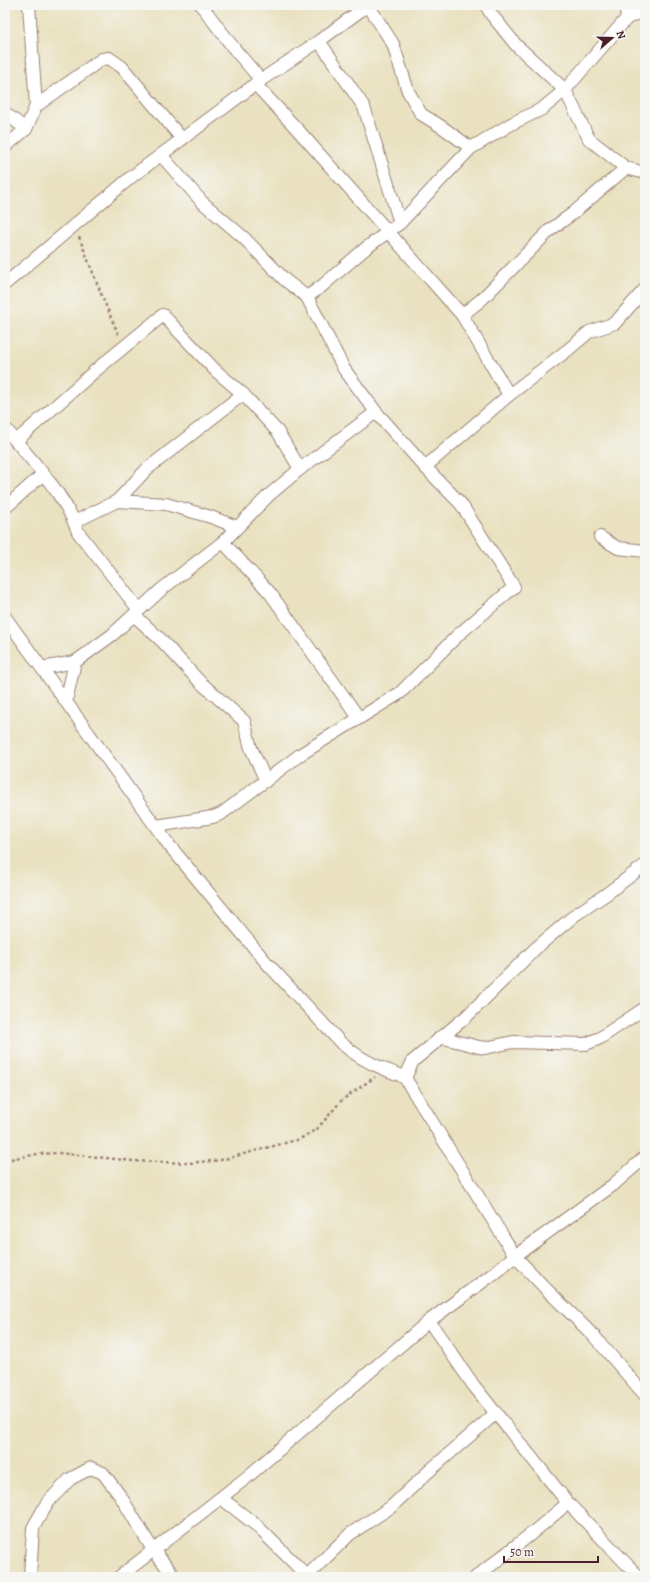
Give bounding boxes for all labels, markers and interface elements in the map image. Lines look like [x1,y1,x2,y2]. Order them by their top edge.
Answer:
north arrow [592,18,632,58]
text: N [613,28,629,41]
scale bar [504,1538,598,1564]
text: 50 m [510,1544,534,1560]

